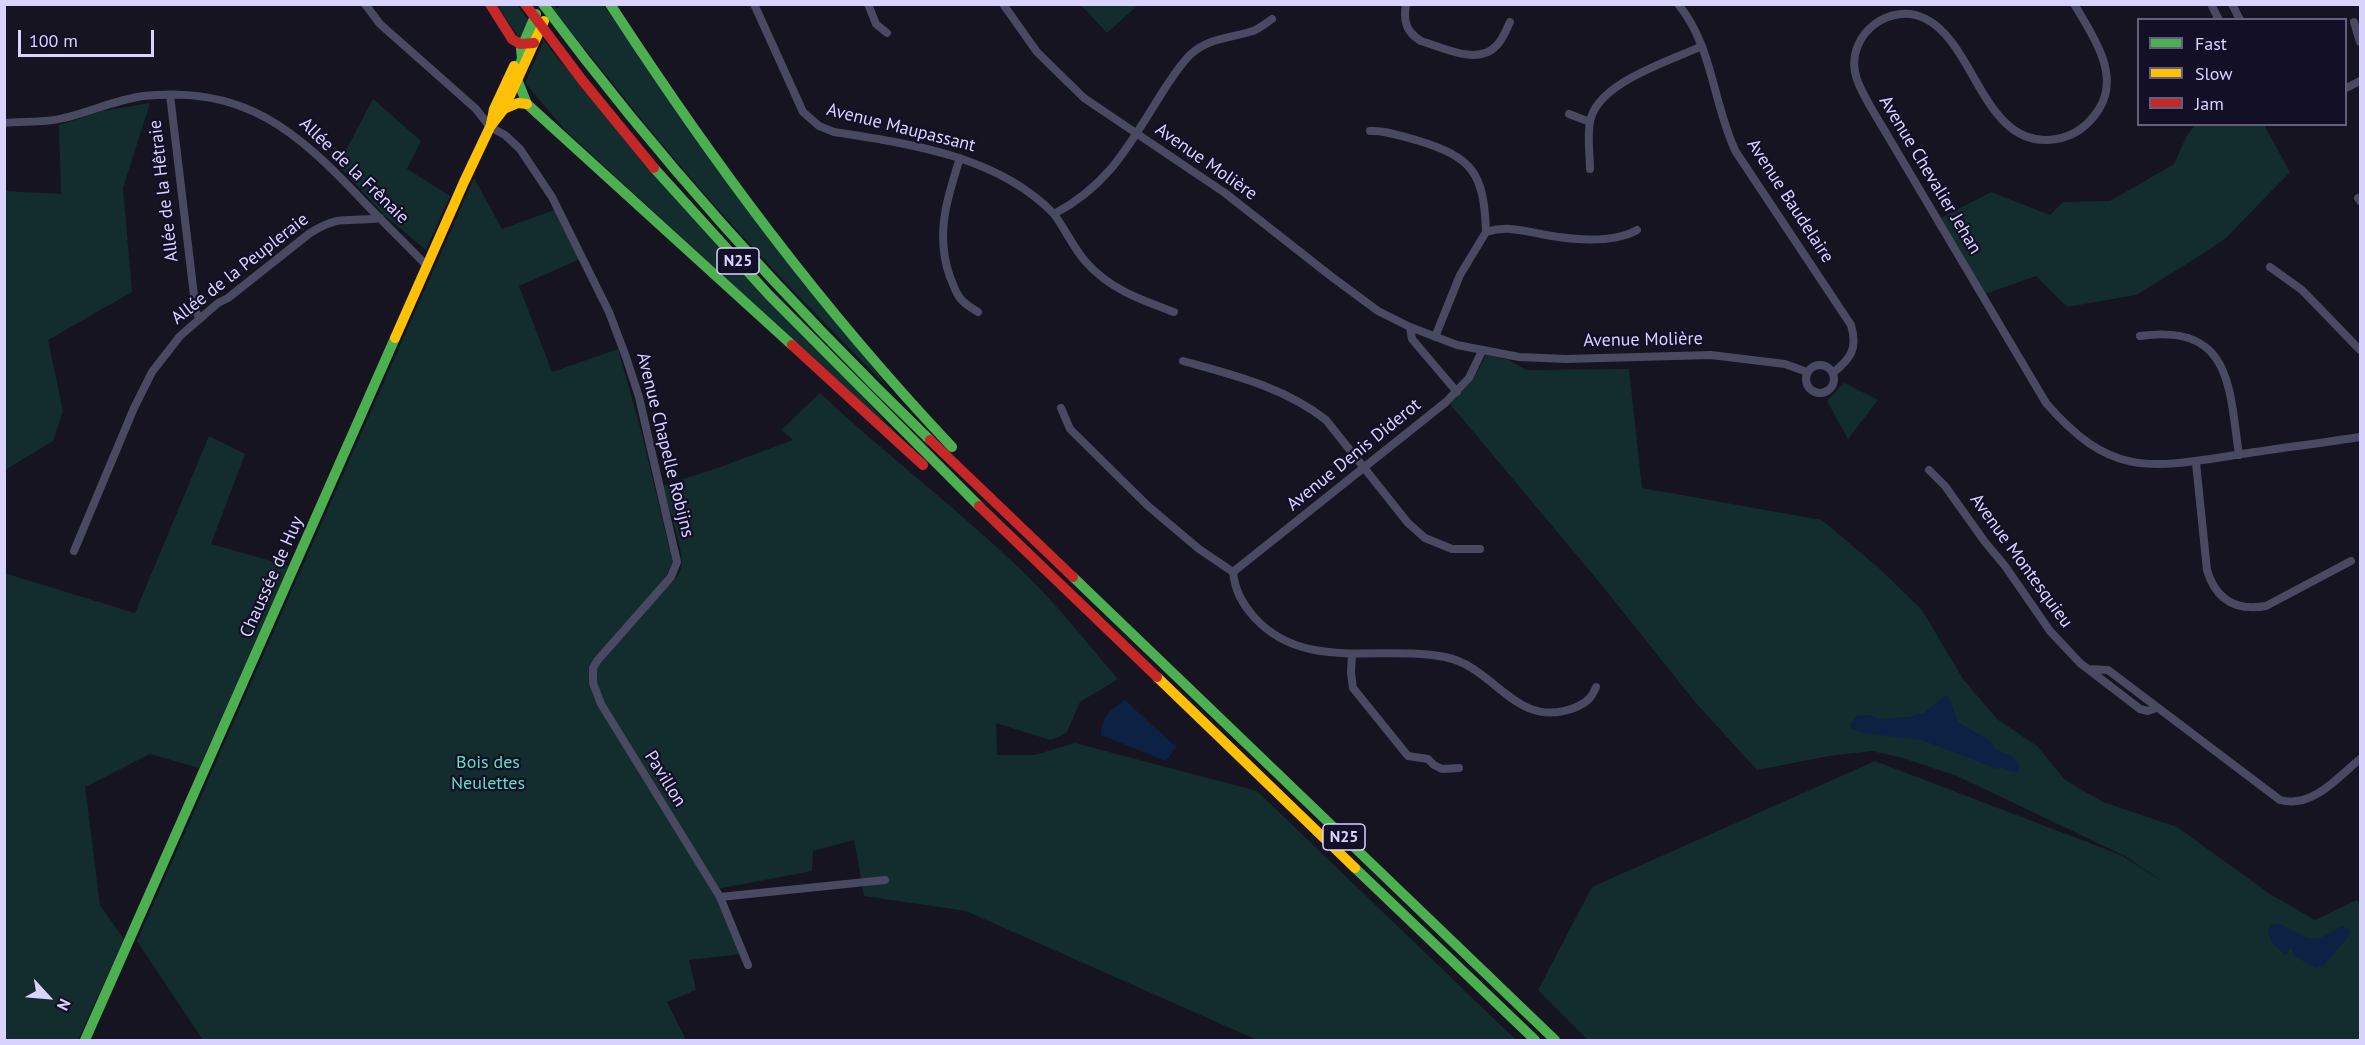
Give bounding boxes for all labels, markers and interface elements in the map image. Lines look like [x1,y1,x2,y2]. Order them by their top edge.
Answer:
scale bar [21,18,158,56]
legend [2137,18,2347,126]
text: 100 m [29,29,78,52]
text: Fast [2195,32,2227,55]
text: Slow [2195,62,2233,85]
street label: Avenue Chevalier Jehan [1874,92,1986,258]
text: Jam [2195,92,2224,115]
street label: Avenue Maupassant [824,99,978,157]
street label: Allée de la Frênaie [295,113,413,229]
street label: Allée de la Hêtraie [145,119,183,263]
street label: Avenue Molière [1151,119,1261,205]
street label: Avenue Baudelaire [1742,135,1838,267]
street label: Allée de la Peupleraie [167,209,313,329]
road number: N25 [717,248,759,274]
street label: Avenue Molière [1583,328,1703,352]
street label: Avenue Chapelle Robijns [632,350,698,540]
street label: Avenue Denis Diderot [1283,394,1425,516]
street label: Avenue Montesquieu [1965,490,2077,632]
street label: Chaussée de Huy [236,513,308,641]
street label: Pavillon [639,747,691,811]
park label: Bois des Neulettes [451,752,525,795]
road number: N25 [1323,824,1365,850]
north arrow [18,967,78,1027]
text: N [53,996,75,1014]

